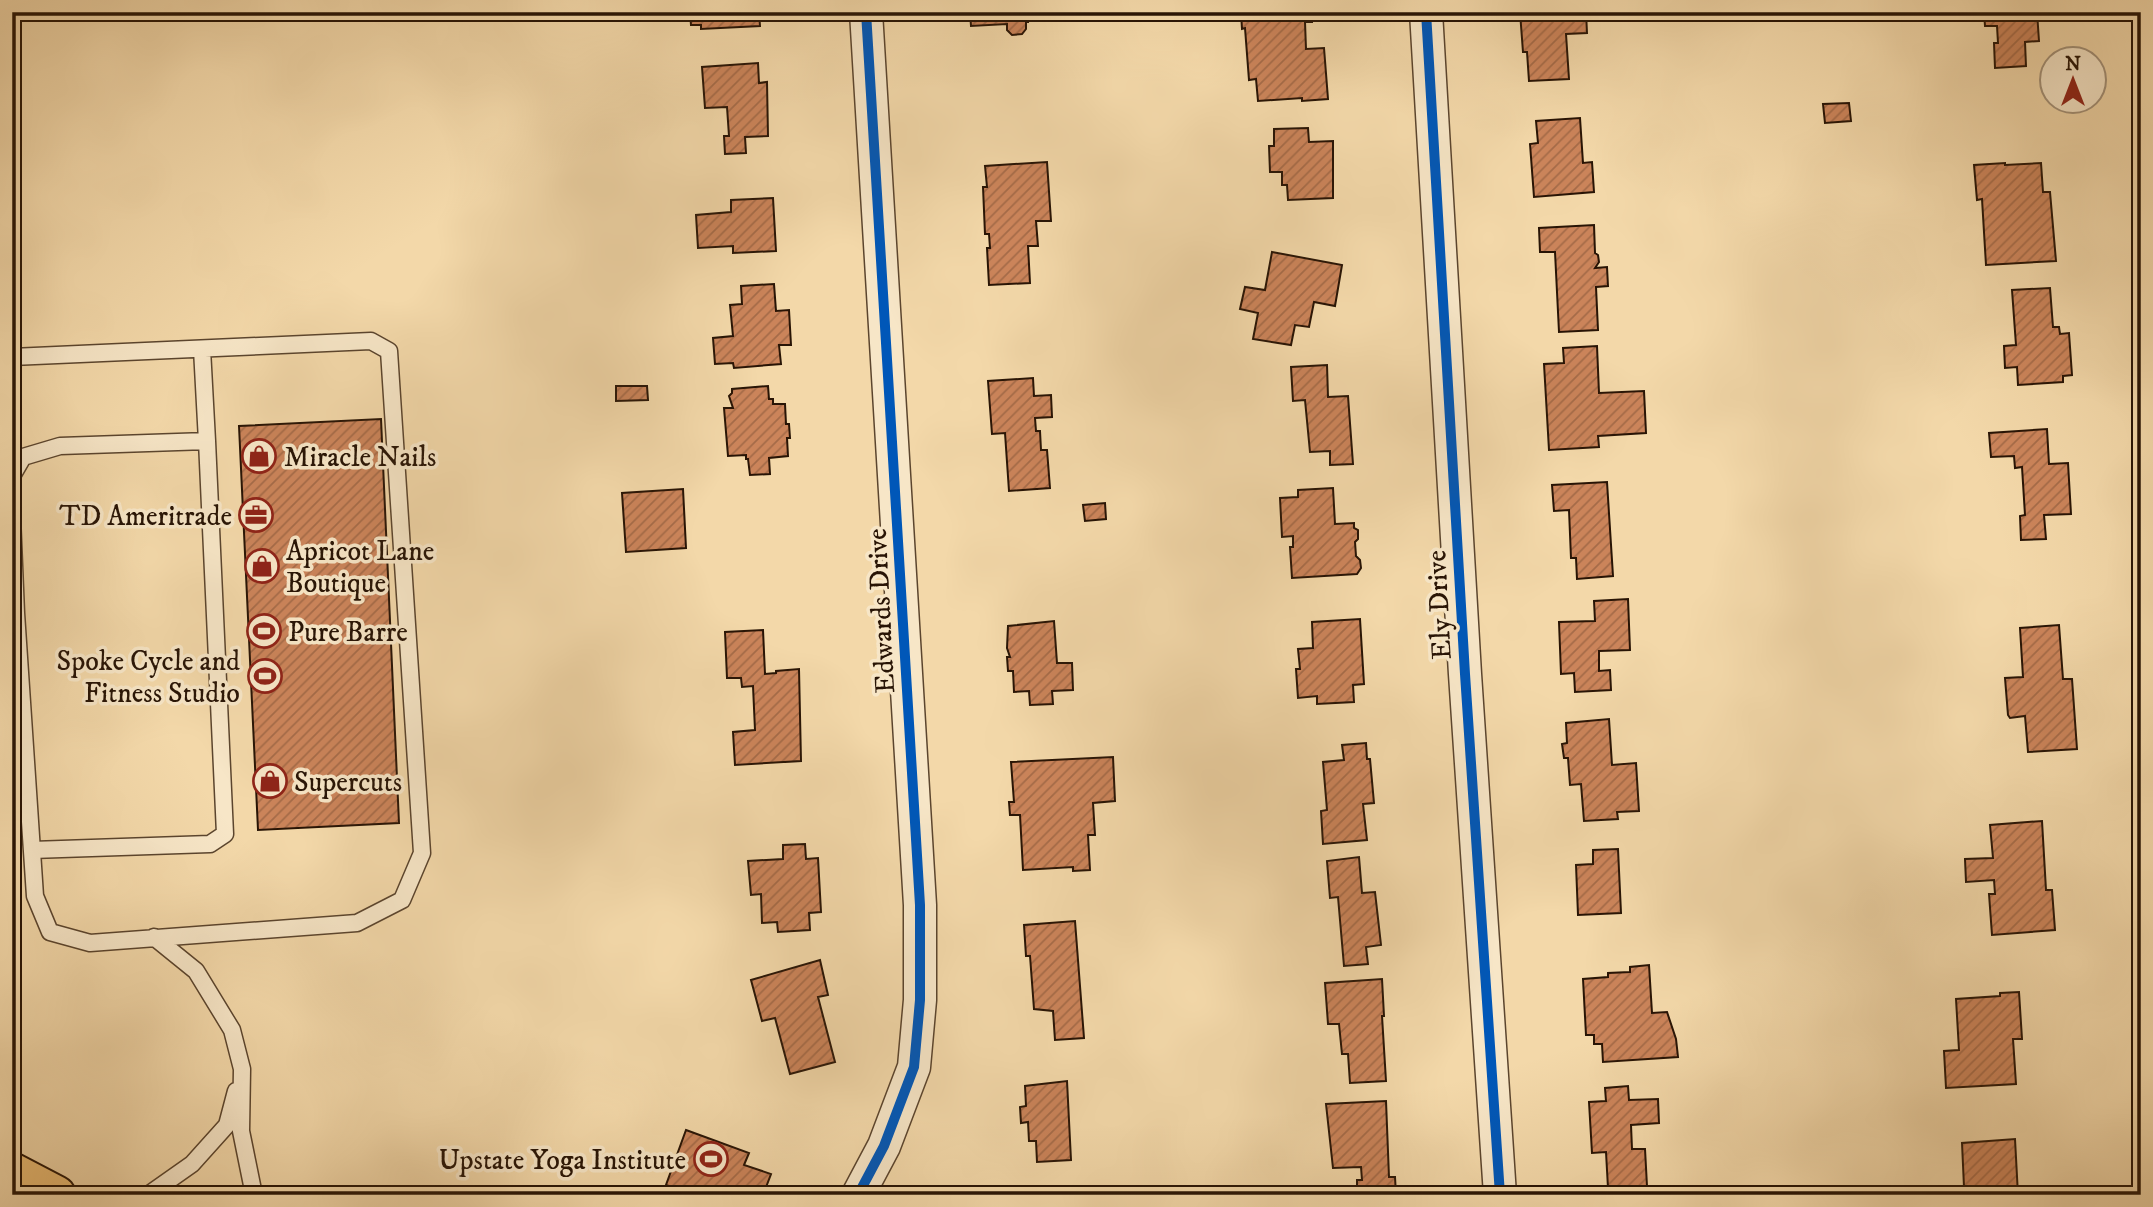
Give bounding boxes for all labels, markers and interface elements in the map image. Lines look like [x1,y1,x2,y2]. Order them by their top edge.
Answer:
north arrow [2038,46,2108,116]
text: N [2065,53,2081,76]
shop icon: Miracle Nails [240,437,278,475]
place label: Miracle Nails [284,440,436,475]
office icon: TD Ameritrade [237,496,275,534]
place label: TD Ameritrade [59,499,232,534]
street label: Edwards Drive [860,527,903,694]
place label: Apricot Lane Boutique [286,534,434,601]
shop icon: Apricot Lane Boutique [243,547,281,585]
street label: Ely Drive [1419,549,1460,661]
sports icon: Pure Barre [245,612,283,650]
place label: Pure Barre [288,615,408,650]
place label: Spoke Cycle and Fitness Studio [57,644,240,711]
sports icon: Spoke Cycle and Fitness Studio [246,657,284,695]
shop icon: Supercuts [251,762,289,800]
place label: Supercuts [294,765,402,800]
sports icon: Upstate Yoga Institute [692,1140,730,1178]
place label: Upstate Yoga Institute [438,1143,686,1178]

